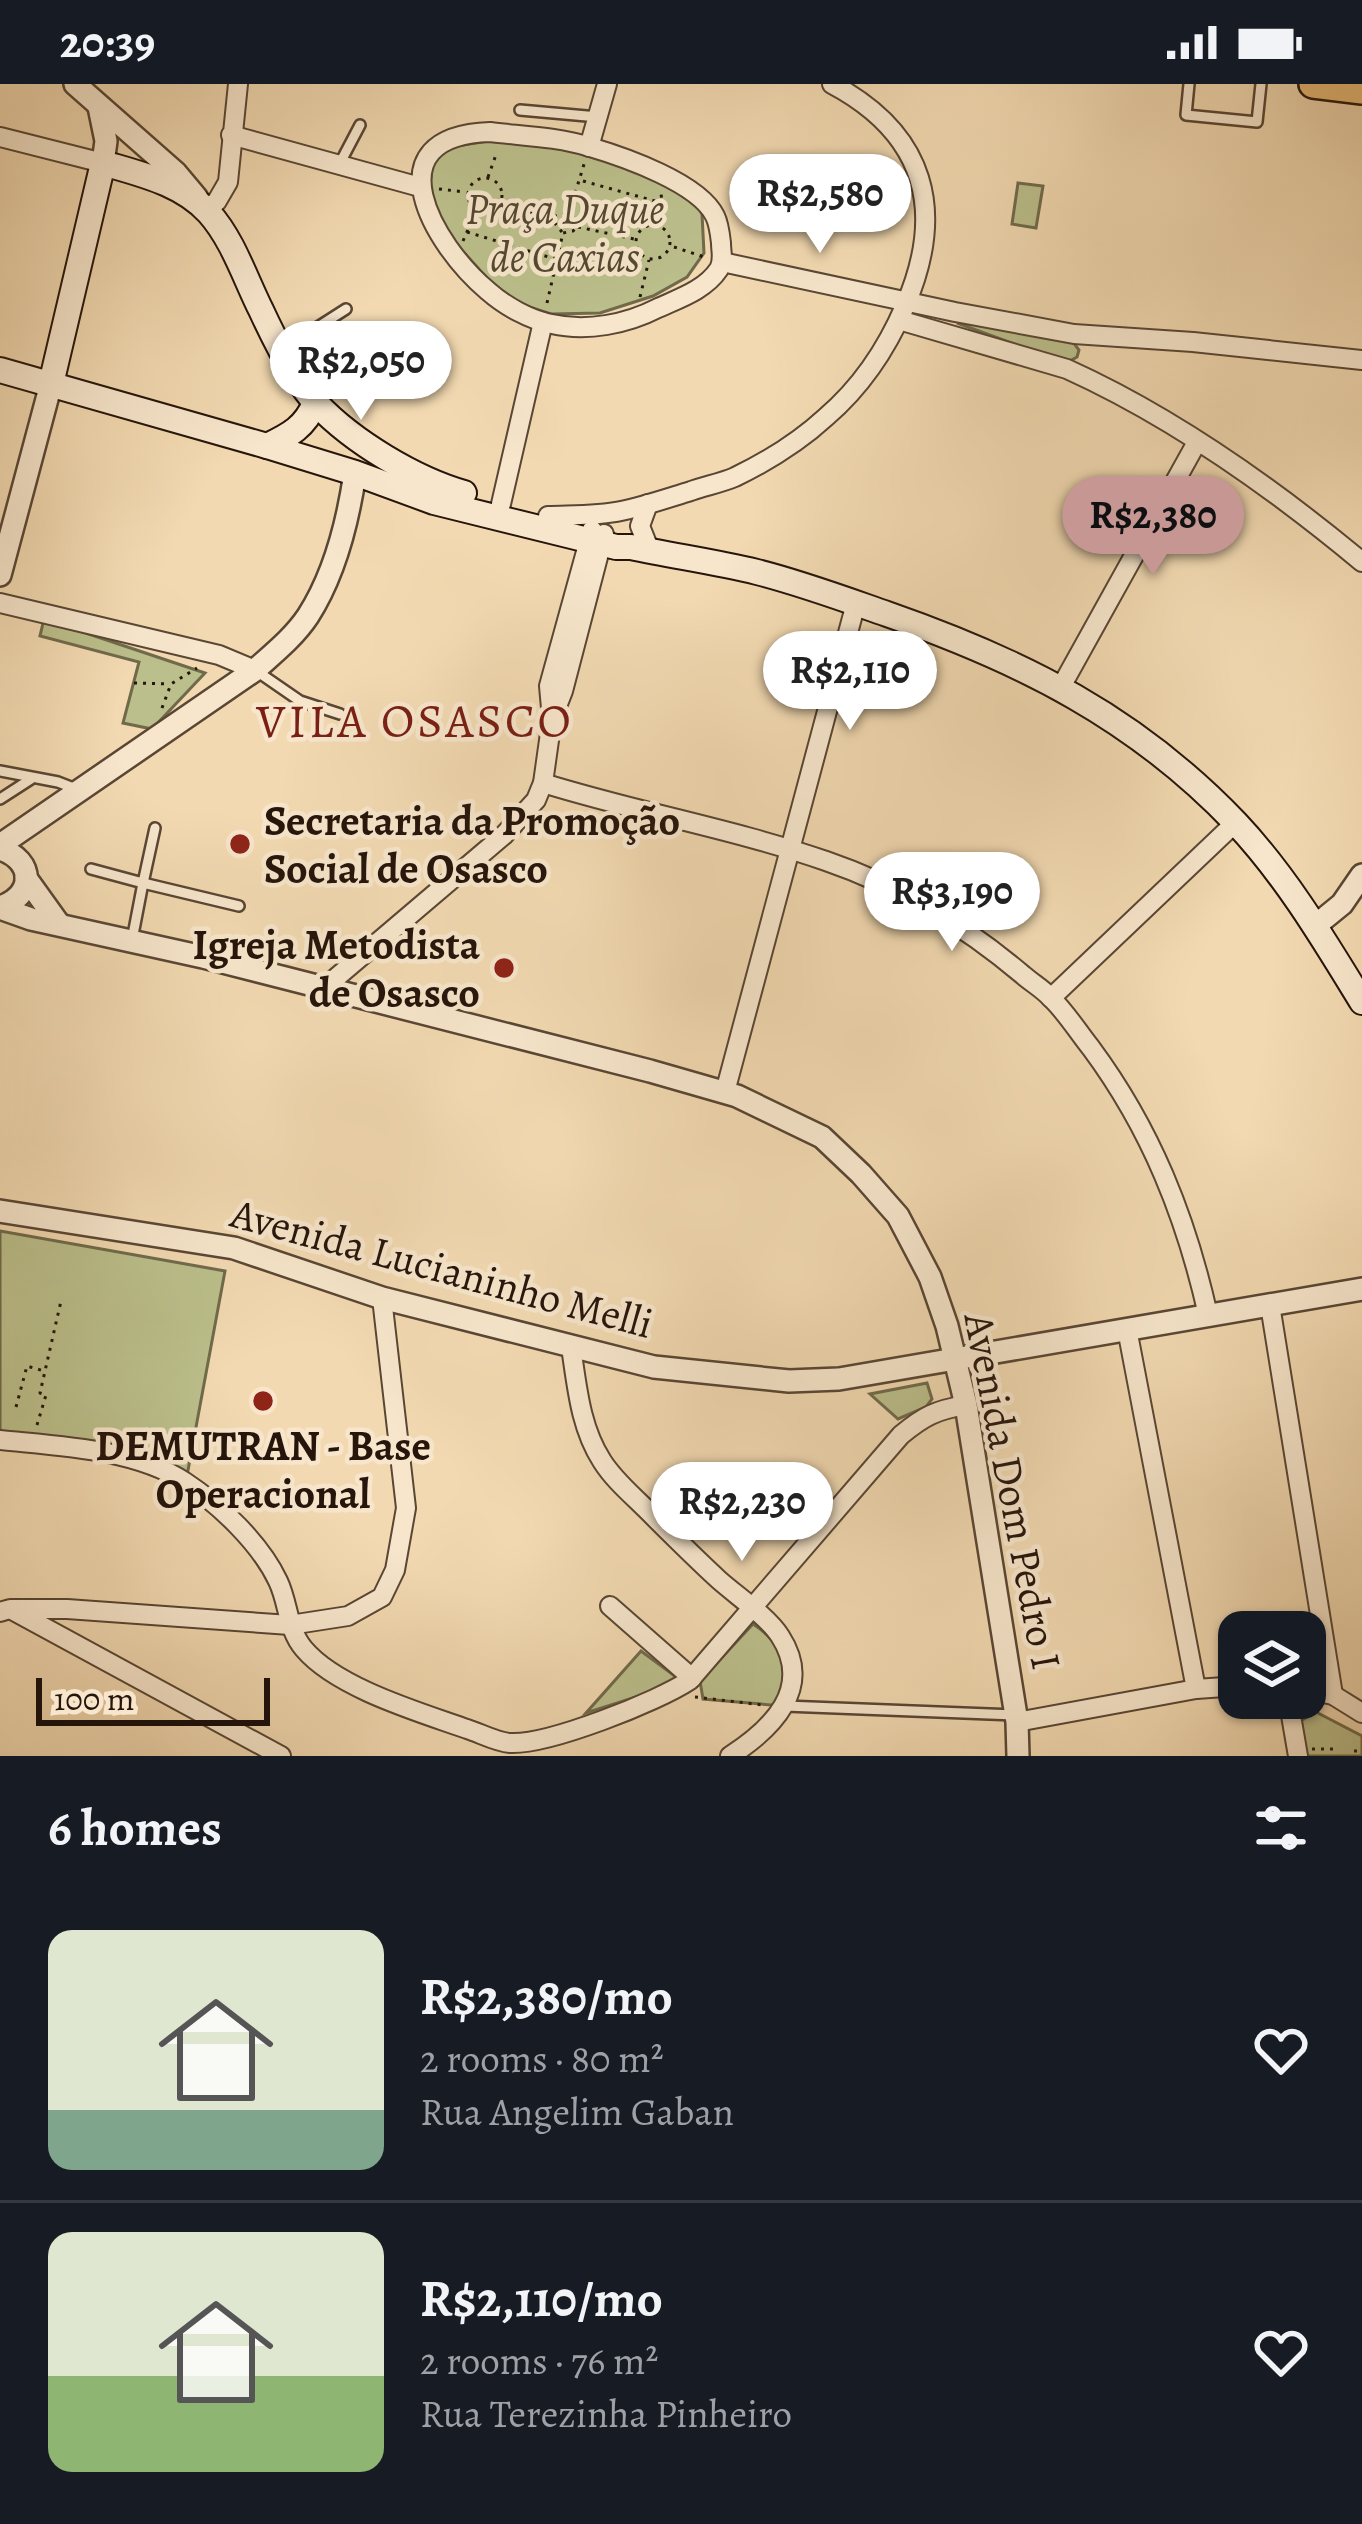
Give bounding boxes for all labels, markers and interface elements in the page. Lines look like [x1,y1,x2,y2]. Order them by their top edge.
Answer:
text: 20:39 [60,11,155,73]
pin: R$2,580 [709,154,931,256]
text: R$2,580 [756,166,884,219]
park label: Praça Duque de Caxias [466,180,664,285]
pin: R$2,050 [250,321,472,423]
text: R$2,050 [297,333,425,386]
pin: R$2,380 [1042,476,1264,578]
text: R$2,380 [1089,488,1217,541]
pin: R$2,110 [739,631,961,733]
text: R$2,110 [790,643,910,696]
district label: VILA OSASCO [255,688,574,754]
place label: Secretaria da Promoção Social de Osasco [264,792,680,897]
marker: Secretaria da Promoção Social de Osasco [227,831,253,857]
pin: R$3,190 [841,852,1063,954]
text: R$3,190 [891,864,1013,917]
place label: Igreja Metodista de Osasco [193,916,481,1021]
marker: Igreja Metodista de Osasco [491,955,517,981]
street label: Avenida Lucianinho Melli [224,1184,659,1352]
street label: Avenida Dom Pedro I [950,1307,1076,1674]
marker: DEMUTRAN - Base Operacional [250,1388,276,1414]
place label: DEMUTRAN - Base Operacional [95,1417,431,1522]
pin: R$2,230 [631,1462,853,1564]
text: R$2,230 [678,1474,806,1527]
map controls [1218,1611,1326,1719]
button: layers [1218,1611,1326,1719]
scale bar [36,1672,270,1725]
text: 100 m [54,1676,134,1721]
text: 6 homes [48,1793,222,1863]
icon: filters [1248,1795,1314,1861]
text: R$2,380/mo [420,1962,673,2032]
icon: home [144,1978,288,2122]
icon: heart [1248,2017,1314,2083]
text: 2 rooms · 80 m² [420,2032,664,2085]
text: Rua Angelim Gaban [420,2085,734,2138]
text: R$2,110/mo [420,2264,663,2334]
icon: home [144,2280,288,2424]
icon: heart [1248,2319,1314,2385]
text: 2 rooms · 76 m² [420,2334,658,2387]
text: Rua Terezinha Pinheiro [420,2387,792,2440]

